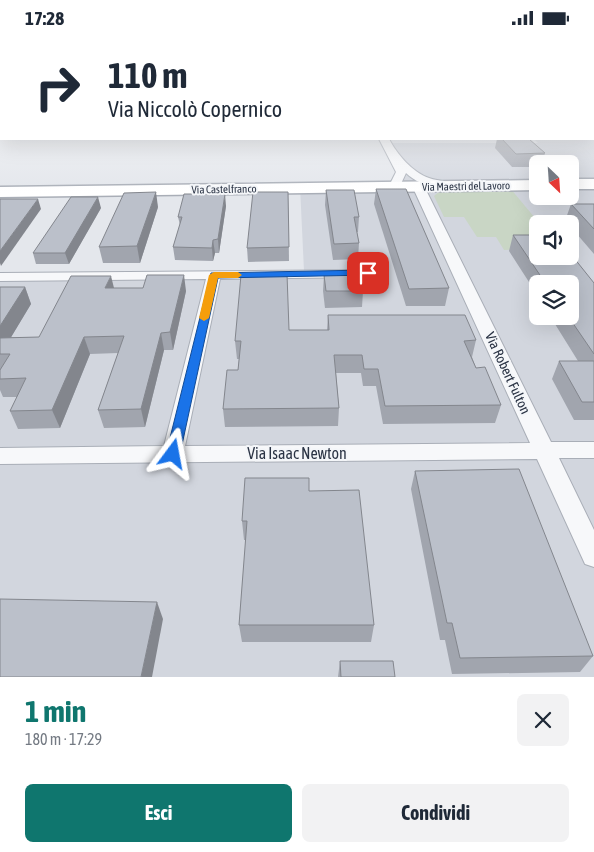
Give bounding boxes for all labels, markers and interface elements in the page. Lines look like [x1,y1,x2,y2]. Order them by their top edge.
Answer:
text: 17:28 [25,7,64,29]
icon: right [25,55,90,120]
text: 110 m [108,55,187,95]
text: Via Niccolò Copernico [108,96,282,122]
north arrow [529,155,579,205]
map controls [529,155,579,325]
street label: Via Maestri del Lavoro [422,179,510,193]
street label: Via Castelfranco [191,182,257,196]
button: sound [529,215,579,265]
pin [347,252,389,294]
icon: arrive [354,259,382,287]
button: layers [529,275,579,325]
street label: Via Robert Fulton [482,330,534,416]
position arrow [146,427,198,479]
street label: Via Isaac Newton [247,444,347,462]
text: 1 min [25,694,86,728]
button: close [517,694,569,746]
text: 180 m · 17:29 [25,730,102,748]
button: Esci [25,784,292,842]
button: Condividi [302,784,569,842]

